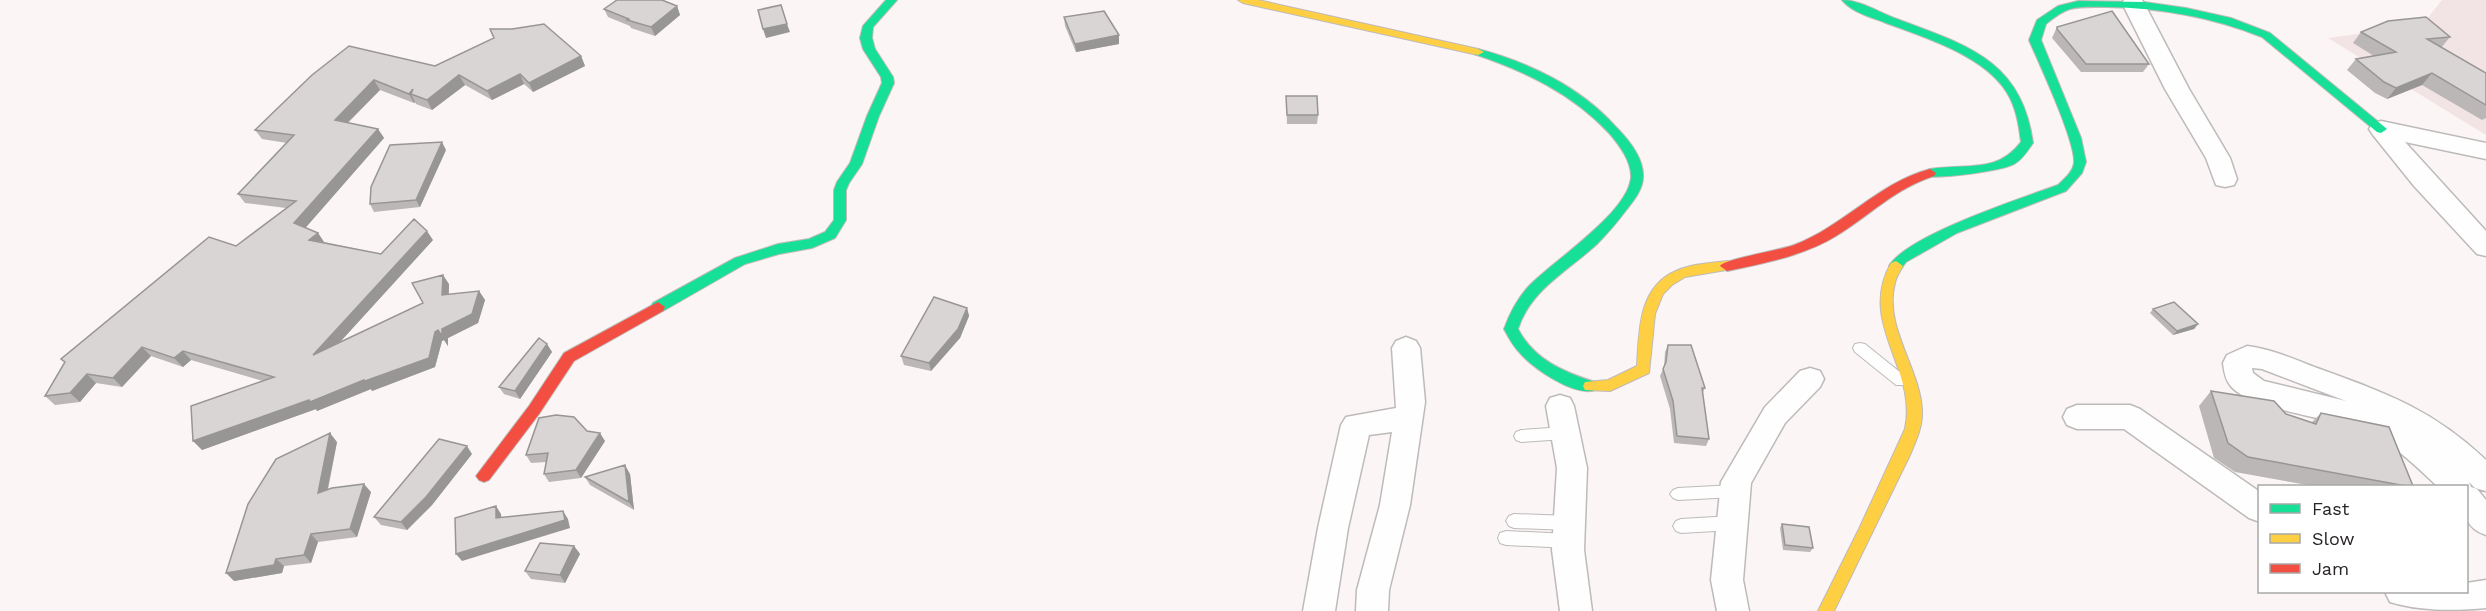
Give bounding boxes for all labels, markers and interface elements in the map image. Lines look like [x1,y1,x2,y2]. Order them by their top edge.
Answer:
legend [2258,485,2468,593]
text: Fast [2312,498,2350,519]
text: Slow [2312,528,2355,549]
text: Jam [2312,558,2349,579]

